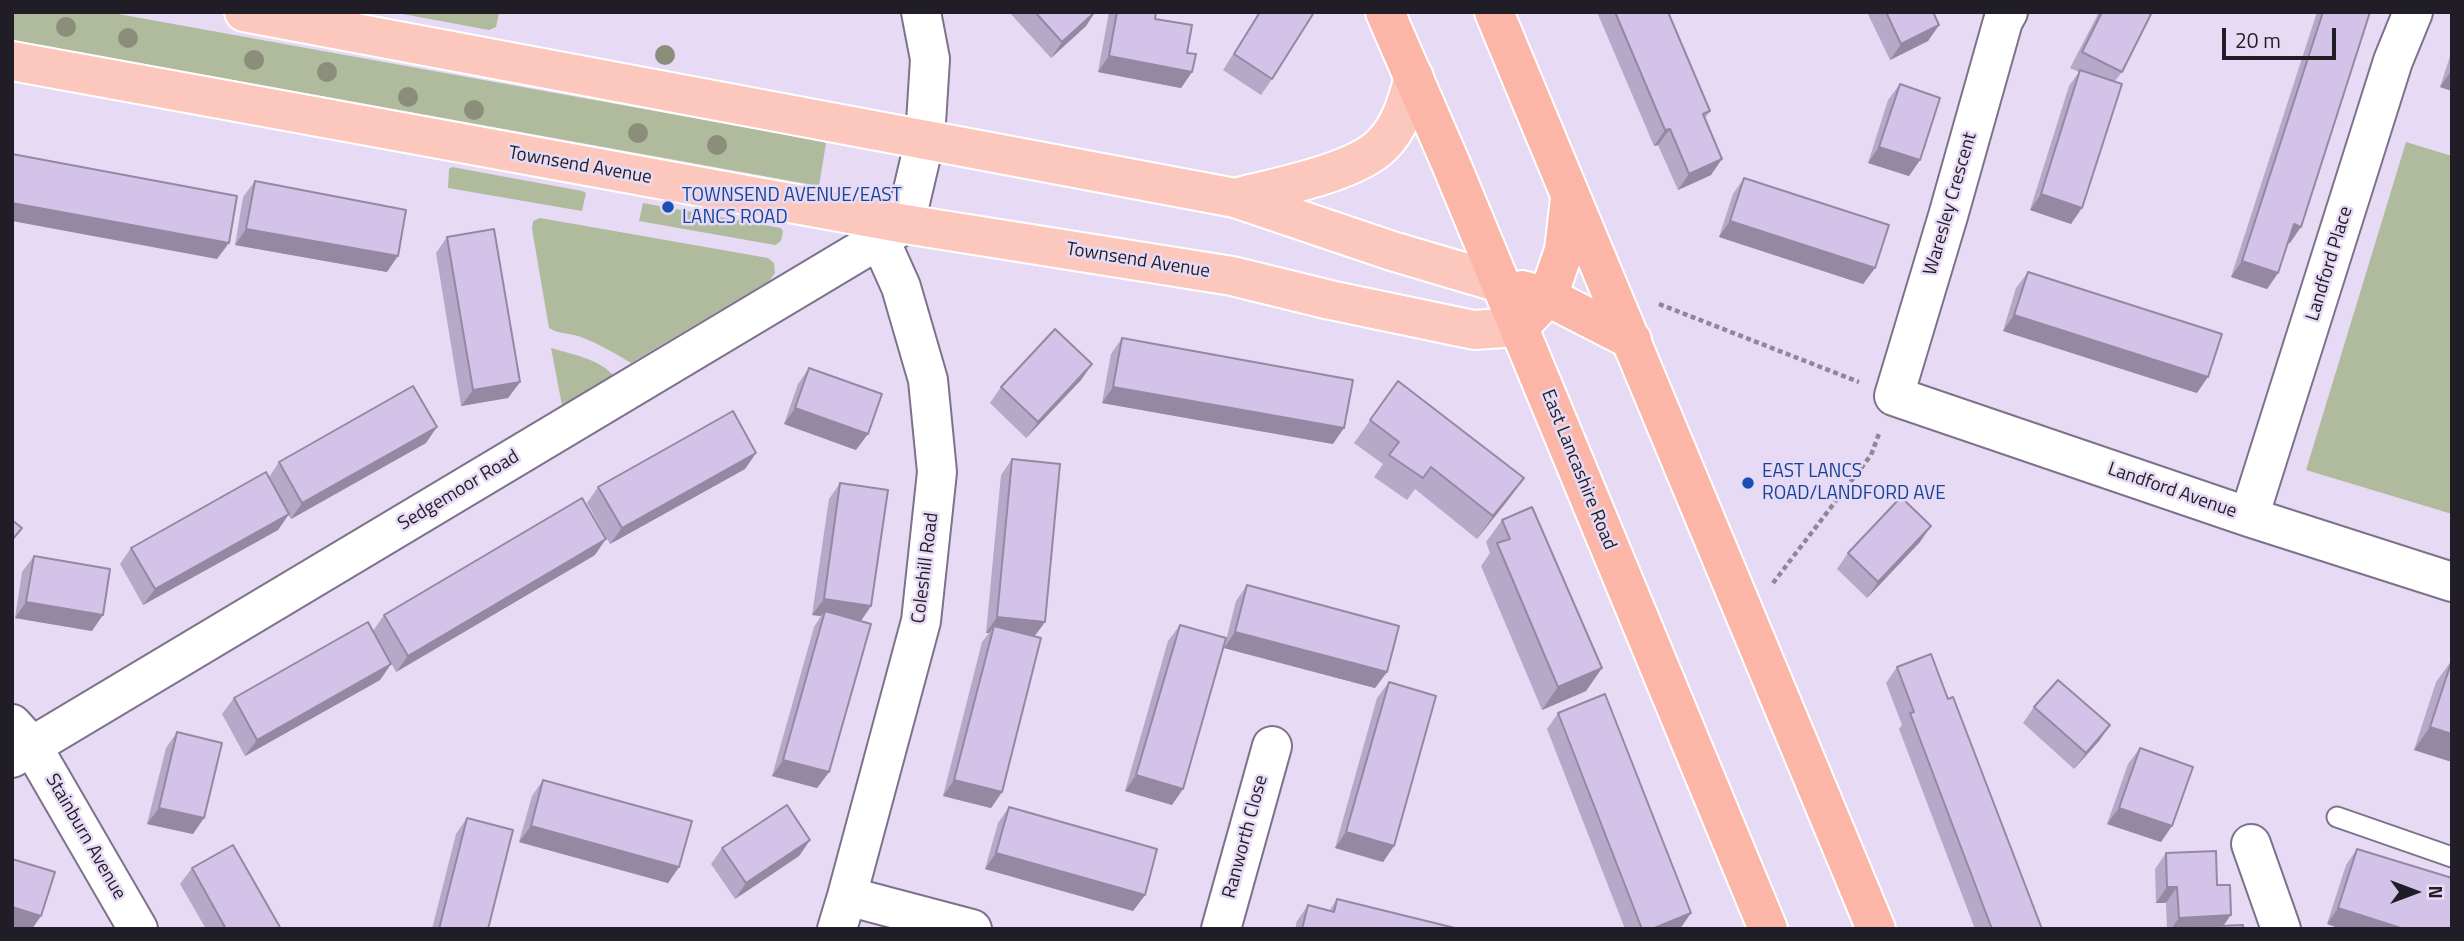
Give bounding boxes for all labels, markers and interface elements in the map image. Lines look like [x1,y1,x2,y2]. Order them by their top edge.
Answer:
scale bar [2226,14,2340,58]
text: 20 m [2235,24,2281,56]
street label: Waresley Crescent [1920,130,1982,278]
street label: Townsend Avenue [507,142,653,190]
place label: TOWNSEND AVENUE/EAST LANCS ROAD [682,185,902,229]
marker: TOWNSEND AVENUE/EAST LANCS ROAD [660,199,676,215]
street label: Landford Place [2302,204,2358,324]
street label: Townsend Avenue [1065,238,1211,284]
street label: East Lancashire Road [1535,387,1621,553]
street label: Sedgemoor Road [394,446,524,536]
street label: Landford Avenue [2104,458,2240,524]
place label: EAST LANCS ROAD/LANDFORD AVE [1762,461,1946,505]
marker: EAST LANCS ROAD/LANDFORD AVE [1740,475,1756,491]
street label: Coleshill Road [908,511,944,625]
street label: Stainburn Avenue [40,770,130,904]
street label: Ranworth Close [1219,773,1273,901]
north arrow [2380,857,2450,927]
text: N [2422,885,2451,899]

